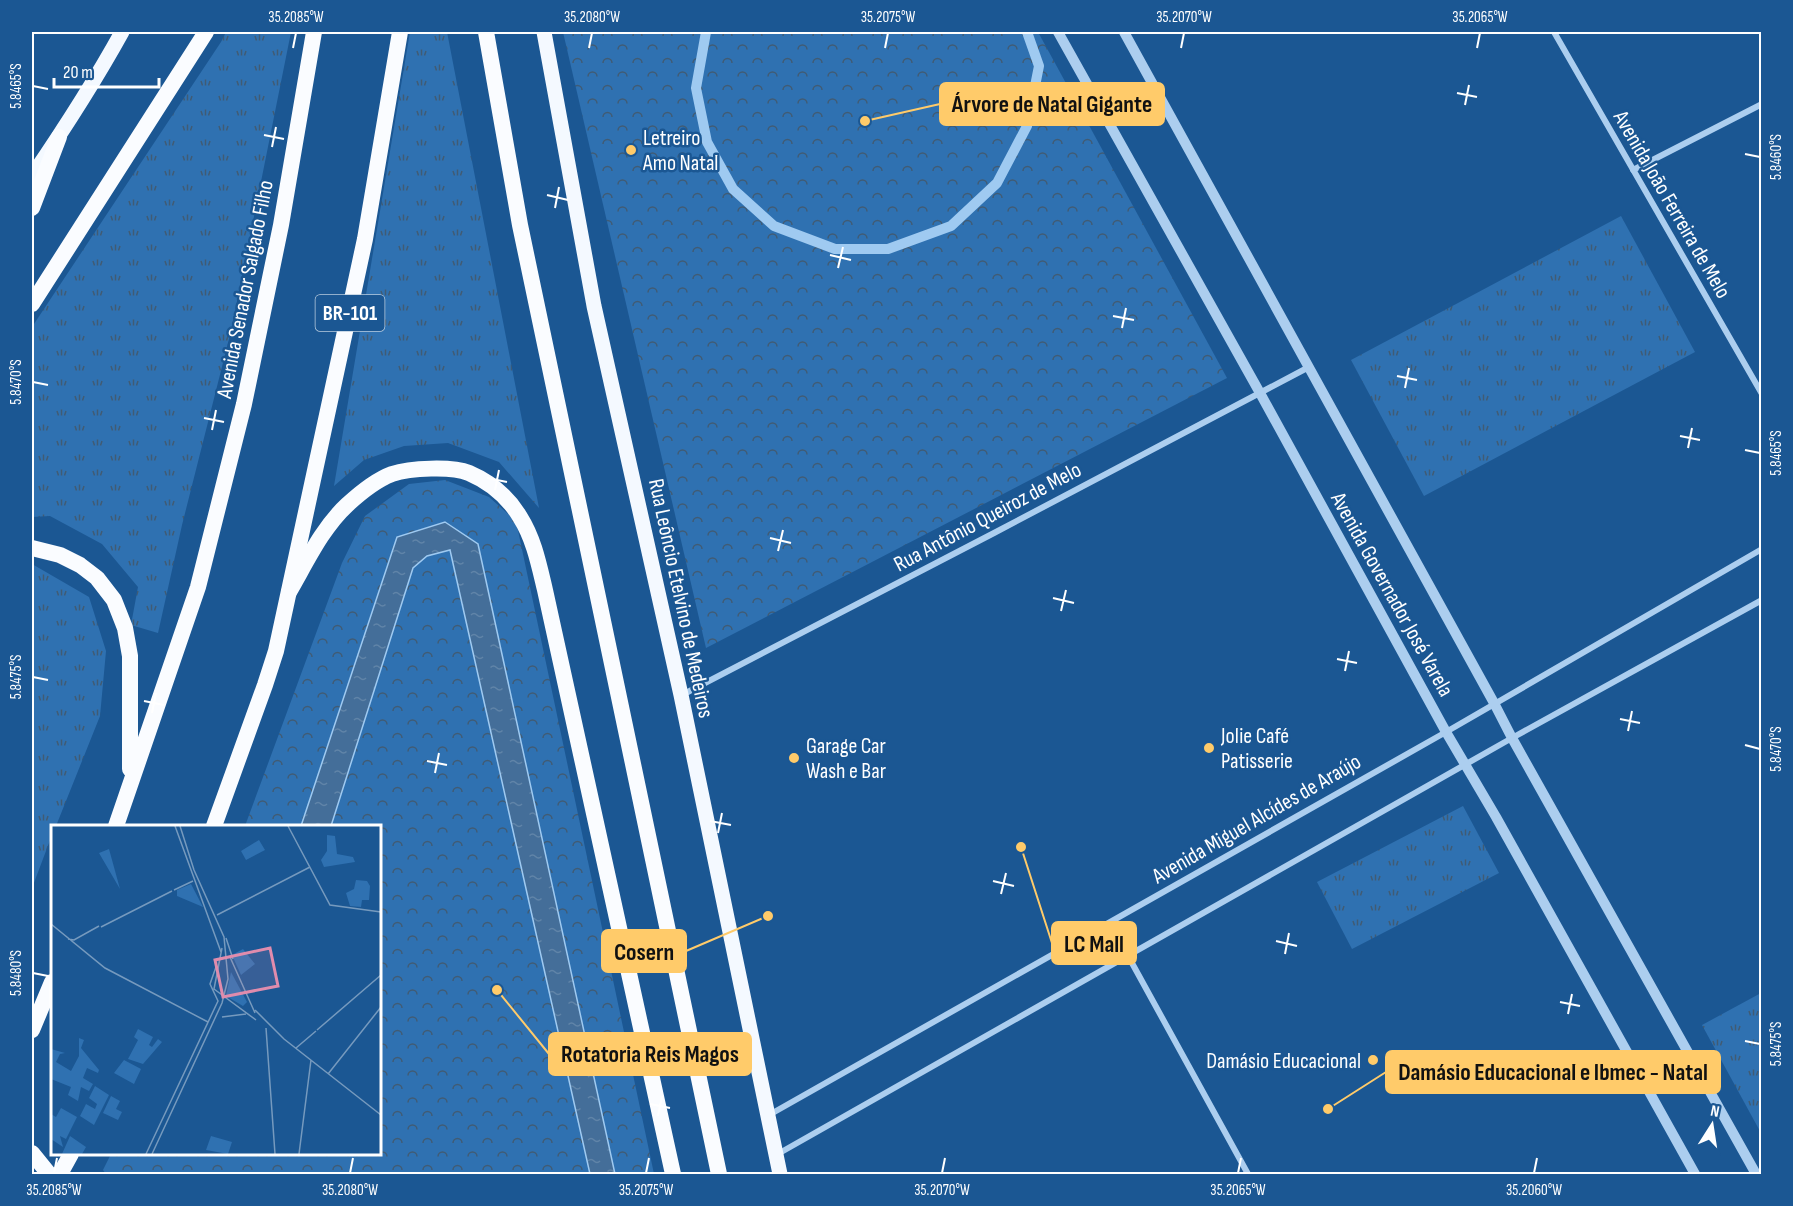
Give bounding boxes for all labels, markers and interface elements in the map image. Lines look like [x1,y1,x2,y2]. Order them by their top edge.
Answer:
text: 35.2085°W [268,8,324,27]
text: 35.2080°W [564,8,620,27]
text: 35.2075°W [861,8,916,27]
text: 35.2070°W [1156,8,1212,27]
text: 35.2065°W [1452,8,1508,27]
scale bar [54,51,159,89]
text: 20 m [63,62,93,83]
text: 5.8465°S [7,63,26,109]
callout: Árvore de Natal Gigante [940,83,1164,125]
text: Árvore de Natal Gigante [951,90,1152,119]
street label: Avenida João Ferreira de Melo [1606,105,1736,303]
place label: Letreiro Amo Natal [642,125,718,177]
text: 5.8460°S [1767,134,1786,180]
marker: Letreiro Amo Natal [624,143,638,157]
street label: Avenida Senador Salgado Filho [211,178,280,402]
road number: BR-101 [316,295,385,331]
text: 5.8470°S [7,359,26,405]
text: 5.8465°S [1767,430,1786,476]
street label: Rua Antônio Queiroz de Melo [889,456,1086,578]
street label: Rua Leôncio Etelvino de Medeiros [642,476,719,721]
street label: Avenida Governador José Varela [1324,487,1459,702]
text: 5.8475°S [7,655,26,699]
place label: Jolie Café Patisserie [1220,723,1293,775]
text: 5.8470°S [1767,726,1786,772]
place label: Garage Car Wash e Bar [806,733,886,785]
marker: Jolie Café Patisserie [1202,741,1216,755]
street label: Avenida Miguel Alcídes de Araújo [1147,748,1366,891]
marker: Garage Car Wash e Bar [787,751,801,765]
inset map [51,825,381,1155]
callout: LC Mall [1052,922,1136,964]
callout: Cosern [602,930,686,972]
text: LC Mall [1064,930,1124,959]
text: Cosern [614,938,674,967]
text: 5.8480°S [7,950,26,996]
text: 5.8475°S [1767,1022,1786,1066]
callout: Rotatoria Reis Magos [549,1033,751,1075]
text: Rotatoria Reis Magos [561,1040,739,1069]
place label: Damásio Educacional [1206,1048,1361,1075]
callout: Damásio Educacional e Ibmec - Natal [1386,1051,1720,1093]
marker: Damásio Educacional [1366,1053,1380,1067]
text: Damásio Educacional e Ibmec - Natal [1398,1058,1708,1087]
north arrow [1682,1095,1742,1155]
text: N [1709,1102,1721,1122]
text: 35.2085°W [26,1181,82,1200]
text: 35.2080°W [322,1181,378,1200]
text: 35.2075°W [619,1181,674,1200]
text: 35.2070°W [914,1181,970,1200]
text: 35.2065°W [1210,1181,1266,1200]
text: 35.2060°W [1506,1181,1562,1200]

